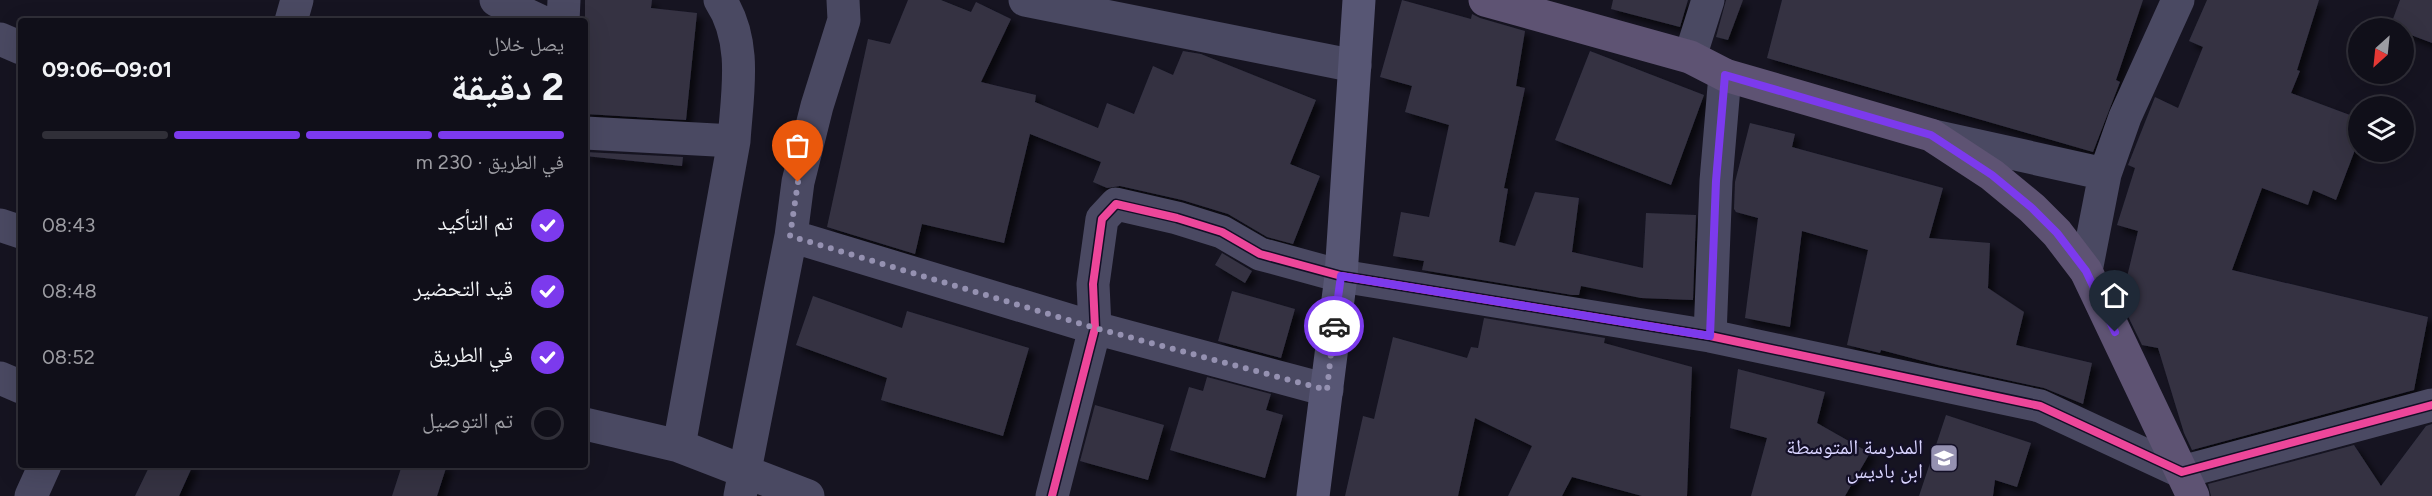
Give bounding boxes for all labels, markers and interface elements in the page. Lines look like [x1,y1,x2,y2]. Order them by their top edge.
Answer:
north arrow [2348,18,2414,84]
map controls [2348,18,2414,162]
text: يصل خلال [488,32,564,56]
text: 09:01–09:06 [42,56,172,83]
text: 2 دقيقة [450,63,564,110]
button: layers [2348,96,2414,162]
pin [772,120,823,182]
icon: bag [781,129,814,162]
text: في الطريق · 230 m [416,150,564,174]
text: تم التأكيد [438,209,513,236]
icon: check [531,209,564,242]
text: 08:43 [42,213,95,237]
pin [2089,270,2140,332]
text: قيد التحضير [414,275,513,302]
icon: check [531,275,564,308]
text: 08:48 [42,279,97,303]
icon: home [2098,279,2131,312]
courier [1304,296,1364,356]
icon: car [1318,310,1351,343]
text: في الطريق [429,341,513,368]
icon: check [531,341,564,374]
text: 08:52 [42,345,95,369]
text: تم التوصيل [422,407,513,434]
place label: المدرسة المتوسطة ابن باديس [1786,434,1923,484]
school or university icon: المدرسة المتوسطة ابن باديس [1928,442,1960,474]

